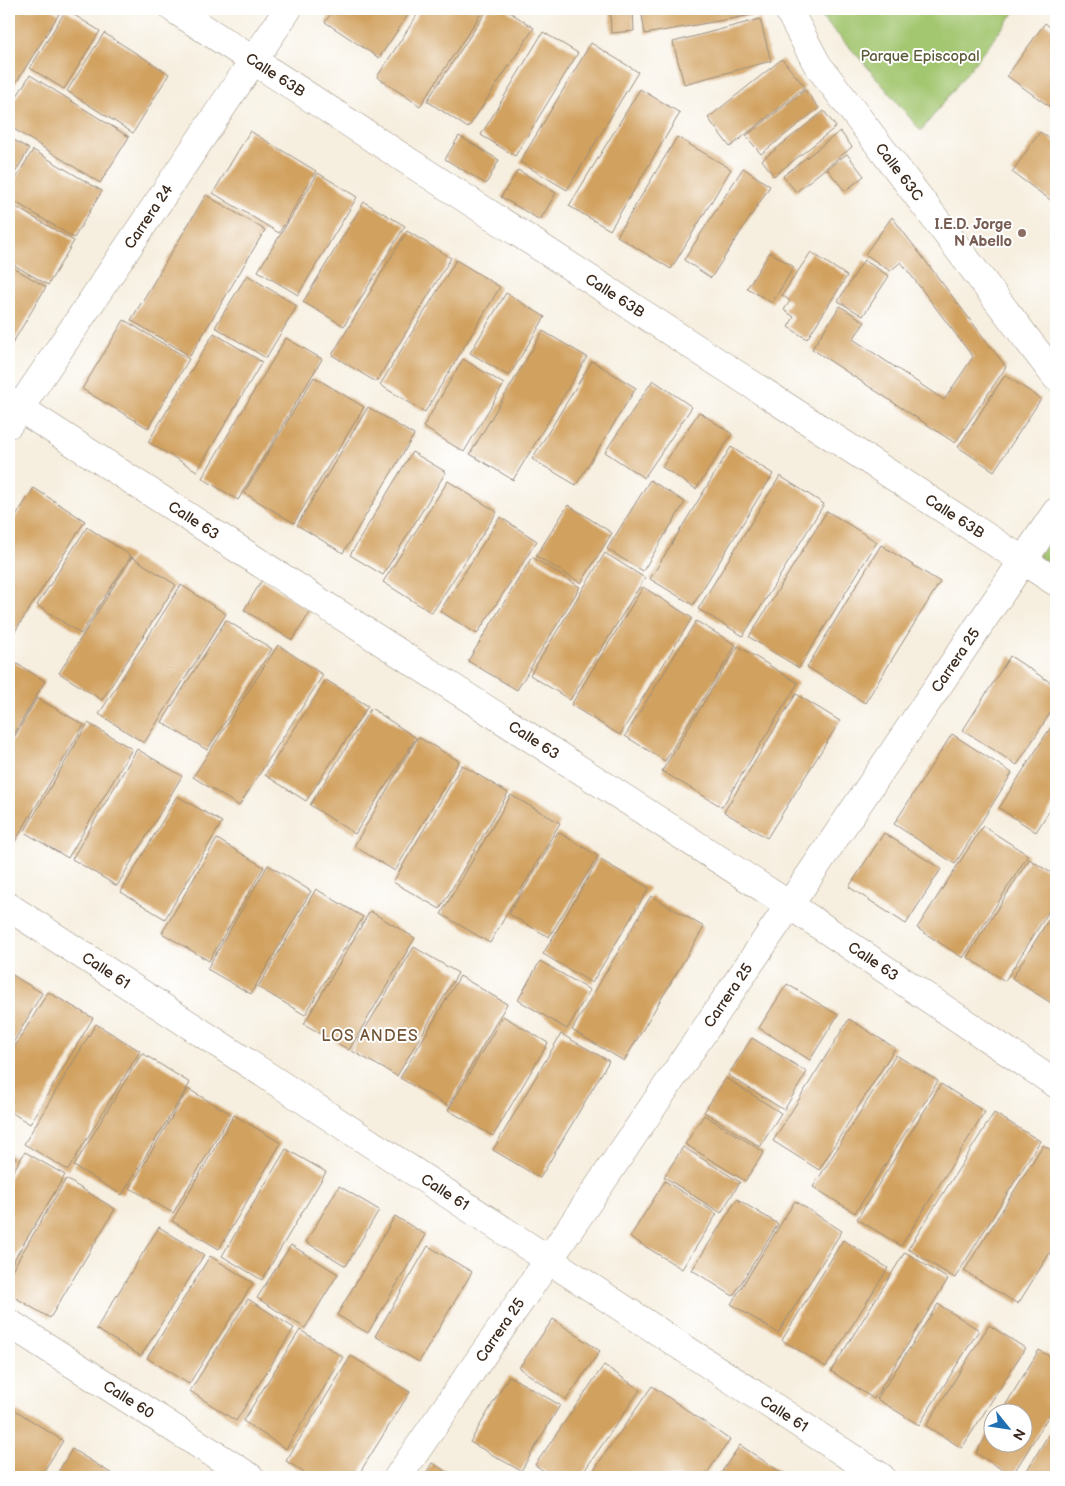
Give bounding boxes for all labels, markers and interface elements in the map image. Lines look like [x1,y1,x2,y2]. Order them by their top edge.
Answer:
park label: Parque Episcopal [860,47,980,66]
street label: Calle 63B [242,49,309,102]
street label: Calle 63C [871,140,927,205]
street label: Carrera 24 [120,181,177,253]
place label: I.E.D. Jorge N Abello [935,215,1012,251]
marker: I.E.D. Jorge N Abello [1016,227,1028,239]
street label: Calle 63B [581,270,648,322]
street label: Calle 63B [921,490,988,543]
street label: Calle 63 [164,497,223,544]
street label: Carrera 25 [927,625,985,696]
street label: Calle 63 [505,717,563,764]
street label: Calle 63 [844,938,902,986]
street label: Calle 61 [78,948,134,994]
street label: Carrera 25 [700,960,757,1031]
district label: LOS ANDES [321,1027,419,1046]
street label: Calle 61 [417,1170,473,1215]
street label: Carrera 25 [472,1295,529,1366]
street label: Calle 60 [99,1377,158,1423]
street label: Calle 61 [756,1391,812,1437]
north arrow [982,1404,1032,1454]
text: N [1009,1425,1029,1443]

